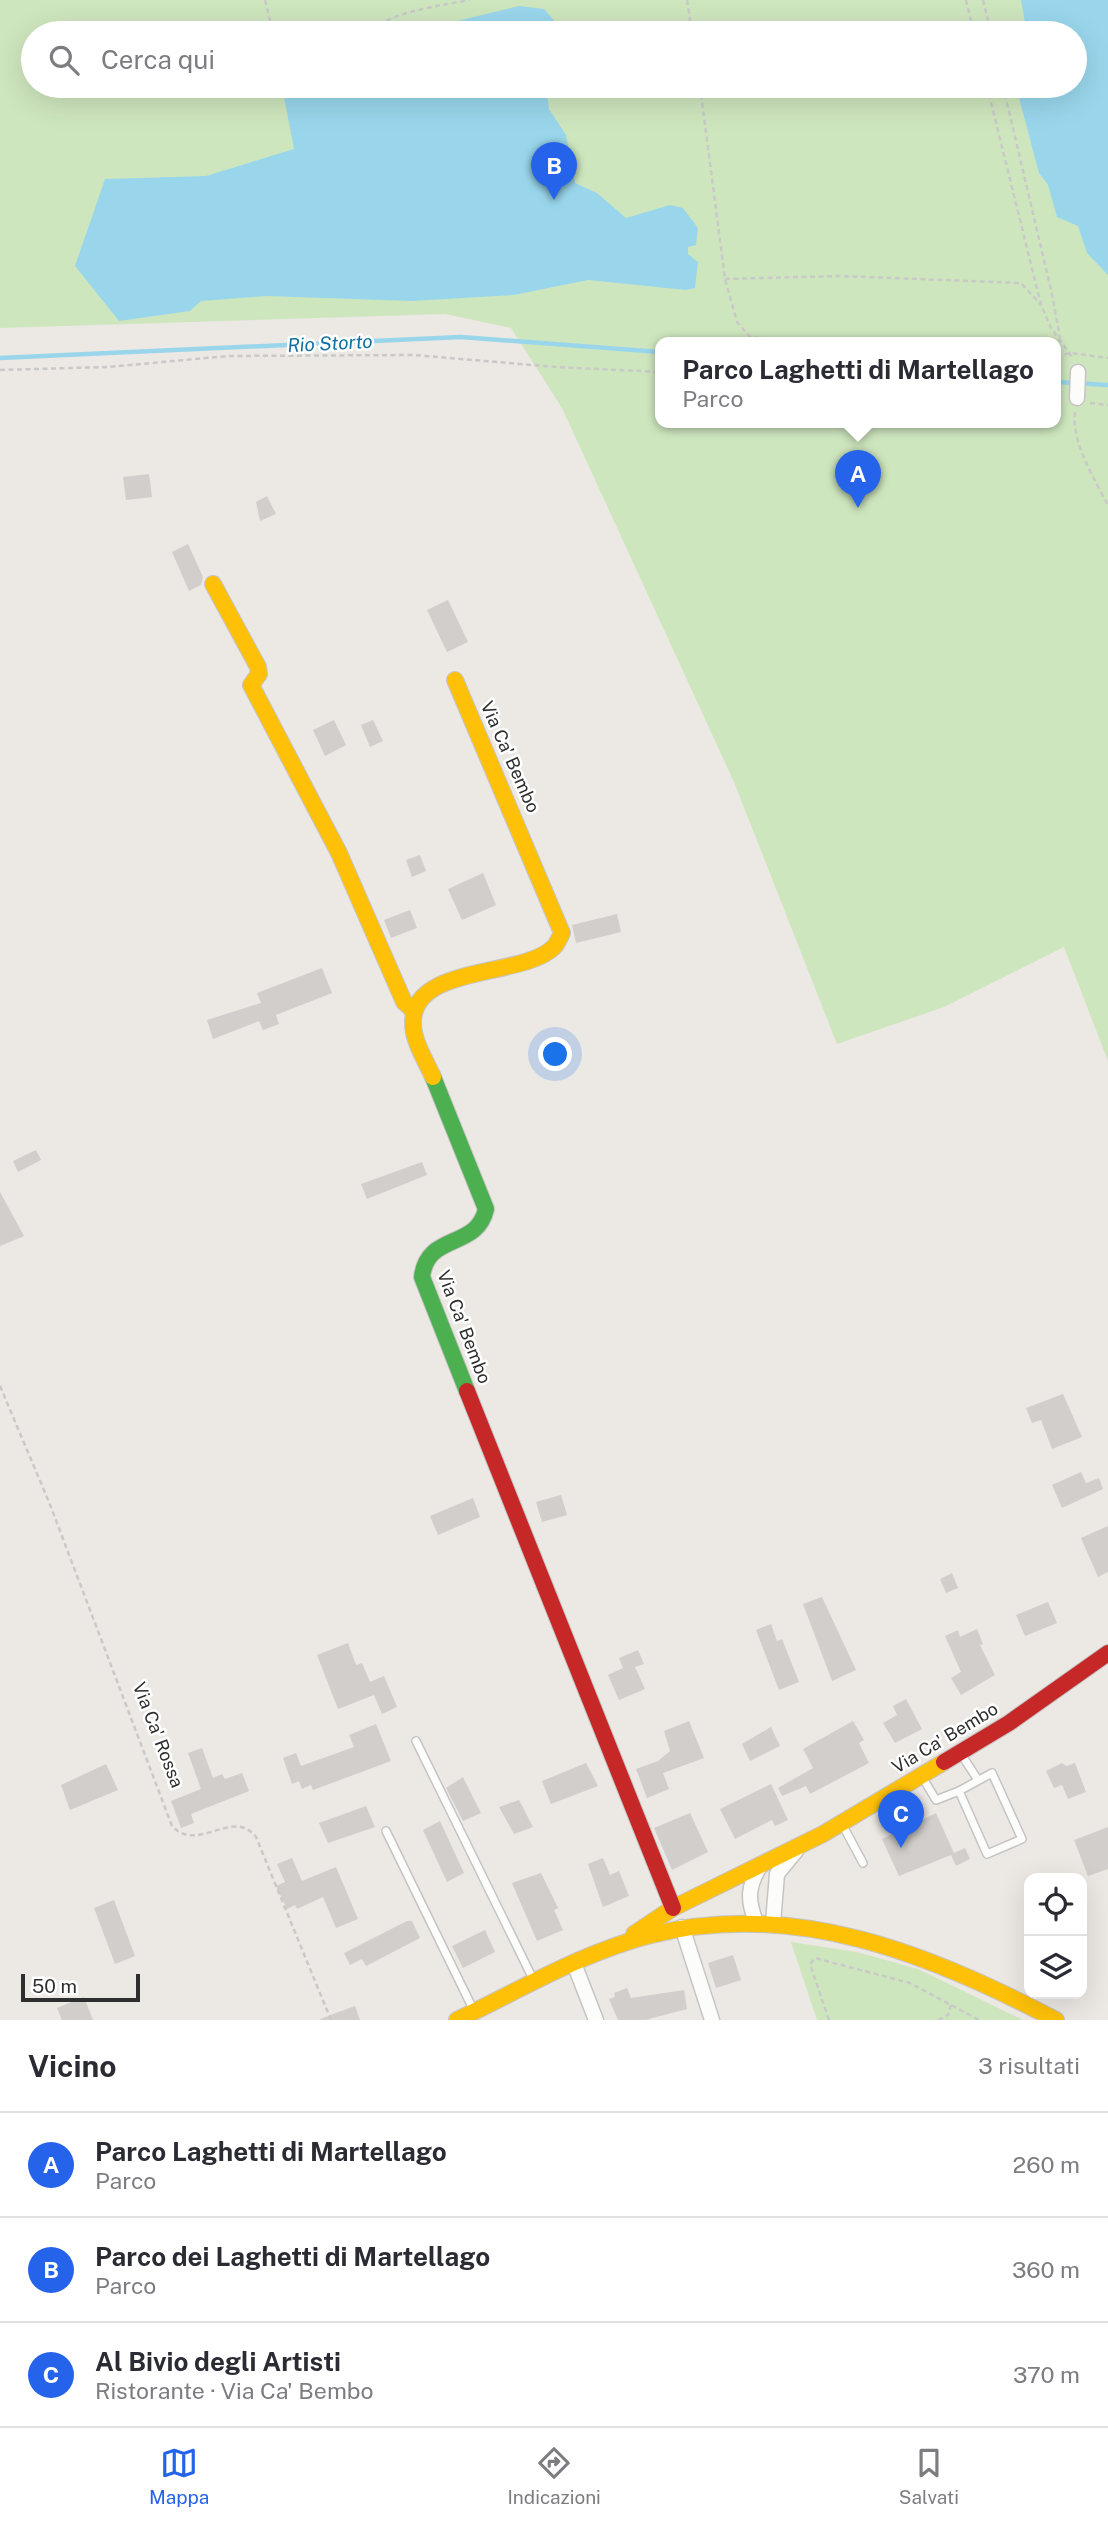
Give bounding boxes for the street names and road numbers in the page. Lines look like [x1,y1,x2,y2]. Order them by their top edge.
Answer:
street label: Via Ca' Bembo [477,698,544,816]
street label: Via Ca' Bembo [433,1267,496,1386]
street label: Via Ca' Rossa [129,1679,188,1790]
street label: Via Ca' Bembo [888,1698,1001,1777]

